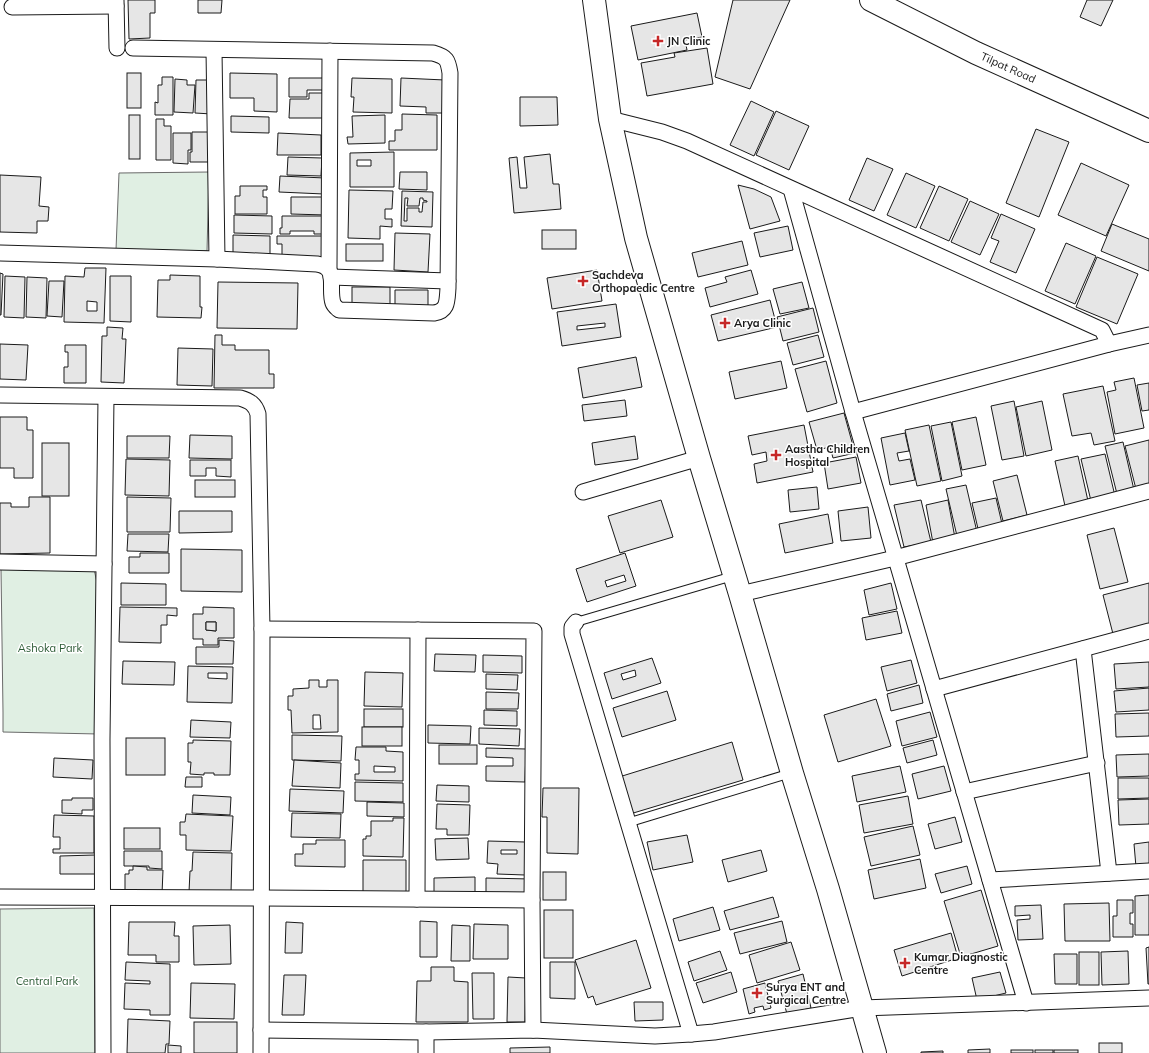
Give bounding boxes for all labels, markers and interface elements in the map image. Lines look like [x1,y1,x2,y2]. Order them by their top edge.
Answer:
place label: JN Clinic [667,34,711,48]
marker: JN Clinic [652,35,664,47]
street label: Tilpat Road [979,49,1038,86]
place label: Sachdeva Orthopaedic Centre [592,268,695,295]
marker: Sachdeva Orthopaedic Centre [577,275,589,287]
place label: Arya Clinic [734,316,791,330]
marker: Arya Clinic [719,317,731,329]
place label: Aastha Children Hospital [785,442,870,469]
marker: Aastha Children Hospital [770,449,782,461]
park label: Ashoka Park [18,641,83,655]
place label: Kumar Diagnostic Centre [914,950,1008,977]
marker: Kumar Diagnostic Centre [899,957,911,969]
park label: Central Park [16,974,79,988]
place label: Surya ENT and Surgical Centre [766,980,846,1007]
marker: Surya ENT and Surgical Centre [751,987,763,999]

